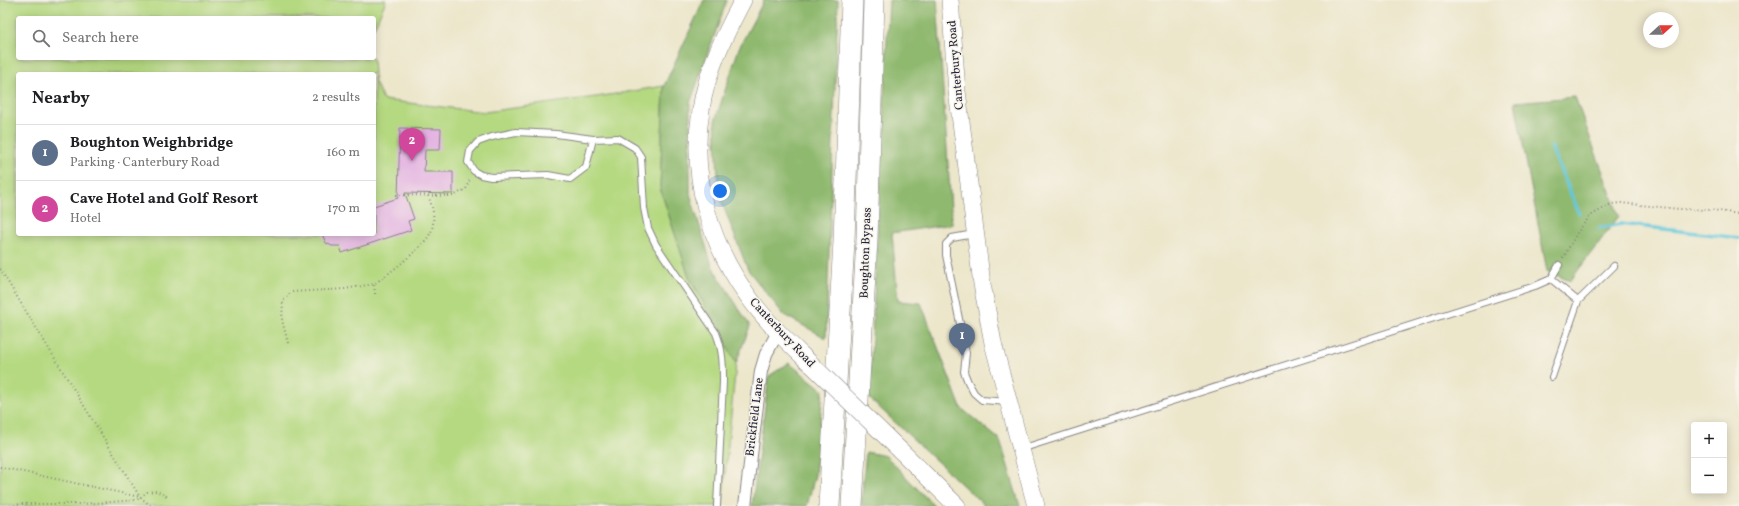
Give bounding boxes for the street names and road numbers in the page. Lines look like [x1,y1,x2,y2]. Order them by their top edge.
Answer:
street label: Canterbury Road [944,19,968,110]
street label: Boughton Bypass [856,207,876,299]
street label: Canterbury Road [746,295,819,371]
street label: Brickfield Lane [742,376,768,457]

